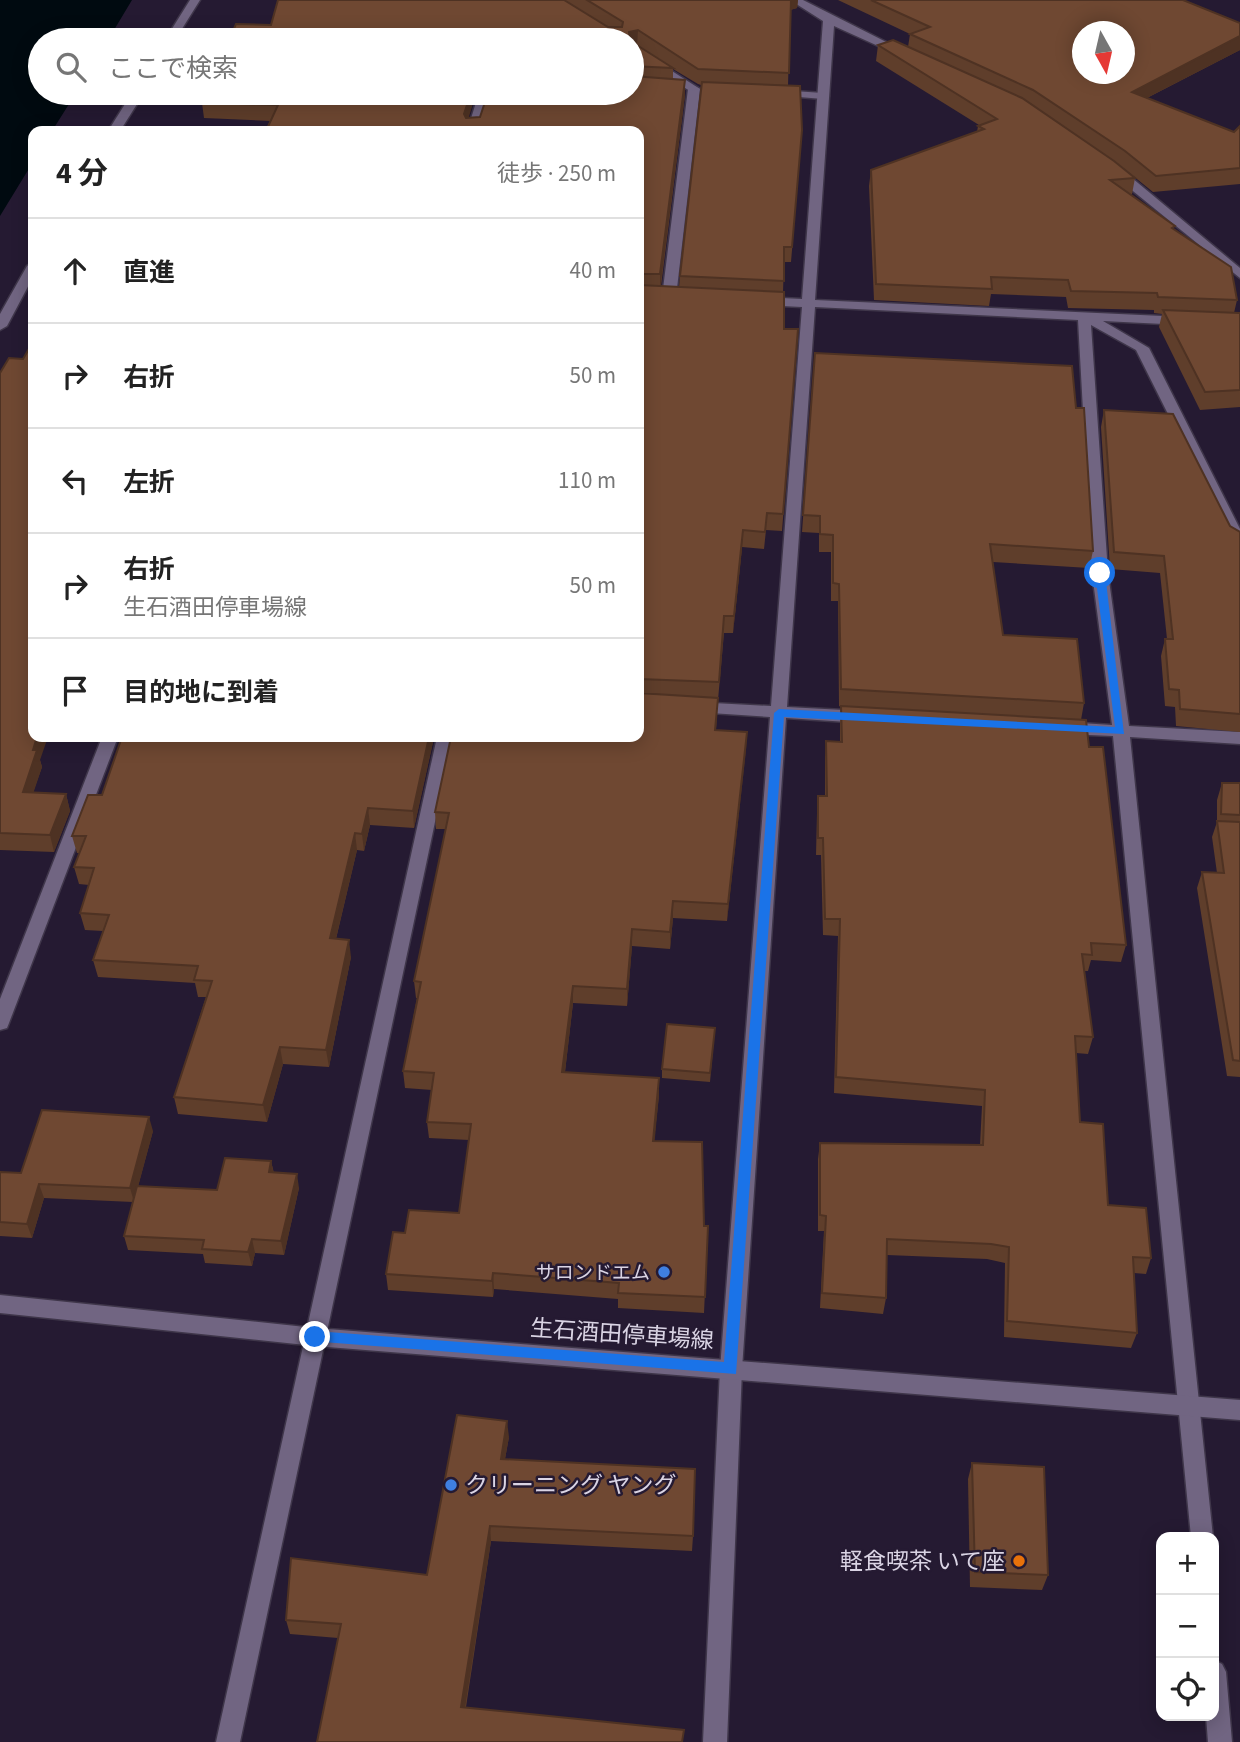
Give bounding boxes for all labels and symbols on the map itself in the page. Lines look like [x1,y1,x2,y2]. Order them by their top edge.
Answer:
north arrow [1072,21,1135,84]
route start [1084,557,1115,588]
place label: サロンドエム [536,1260,650,1287]
marker: サロンドエム [656,1264,672,1280]
street label: 生石酒田停車場線 [529,1312,715,1357]
route end [299,1321,330,1352]
place label: クリーニング ヤング [465,1469,677,1502]
marker: クリーニング ヤング [443,1477,459,1493]
place label: 軽食喫茶 いて座 [840,1545,1005,1578]
marker: 軽食喫茶 いて座 [1011,1553,1027,1569]

